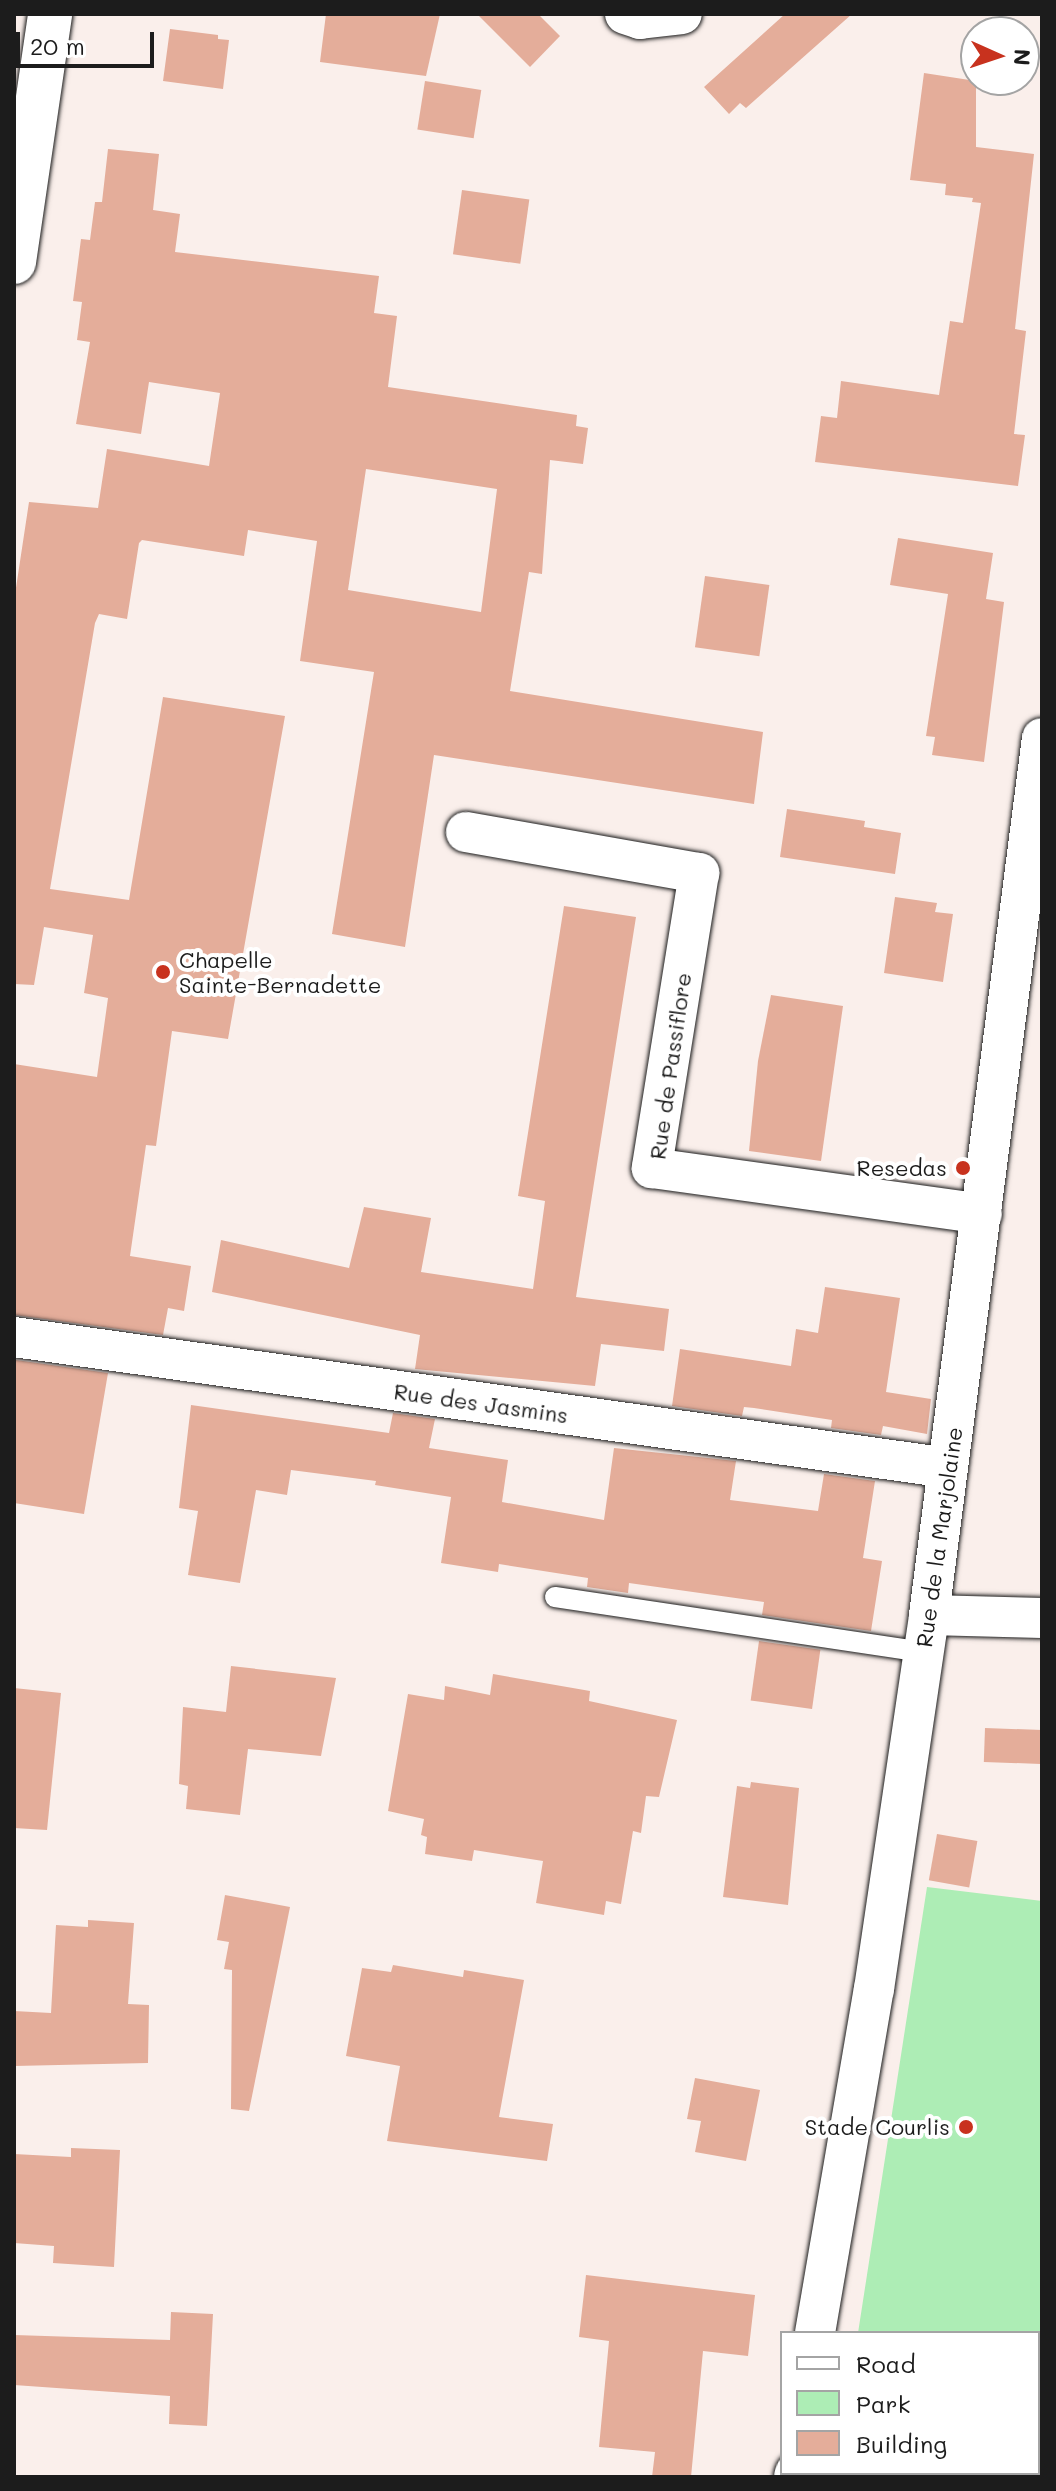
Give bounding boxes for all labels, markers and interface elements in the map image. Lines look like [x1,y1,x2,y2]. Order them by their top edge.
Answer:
scale bar [20,16,158,66]
north arrow [960,16,1040,96]
text: 20 m [30,30,85,61]
text: N [1008,48,1037,66]
place label: Chapelle Sainte-Bernadette [179,946,381,998]
marker: Chapelle Sainte-Bernadette [154,963,172,981]
street label: Rue de Passiflore [644,971,696,1161]
place label: Resedas [857,1155,947,1181]
marker: Resedas [954,1159,972,1177]
street label: Rue des Jasmins [392,1378,570,1428]
street label: Rue de la Marjolaine [910,1425,968,1649]
place label: Stade Courlis [805,2114,950,2140]
marker: Stade Courlis [957,2118,975,2136]
legend [780,2331,1040,2475]
text: Road [856,2348,916,2379]
text: Park [856,2388,910,2419]
text: Building [856,2428,947,2459]

